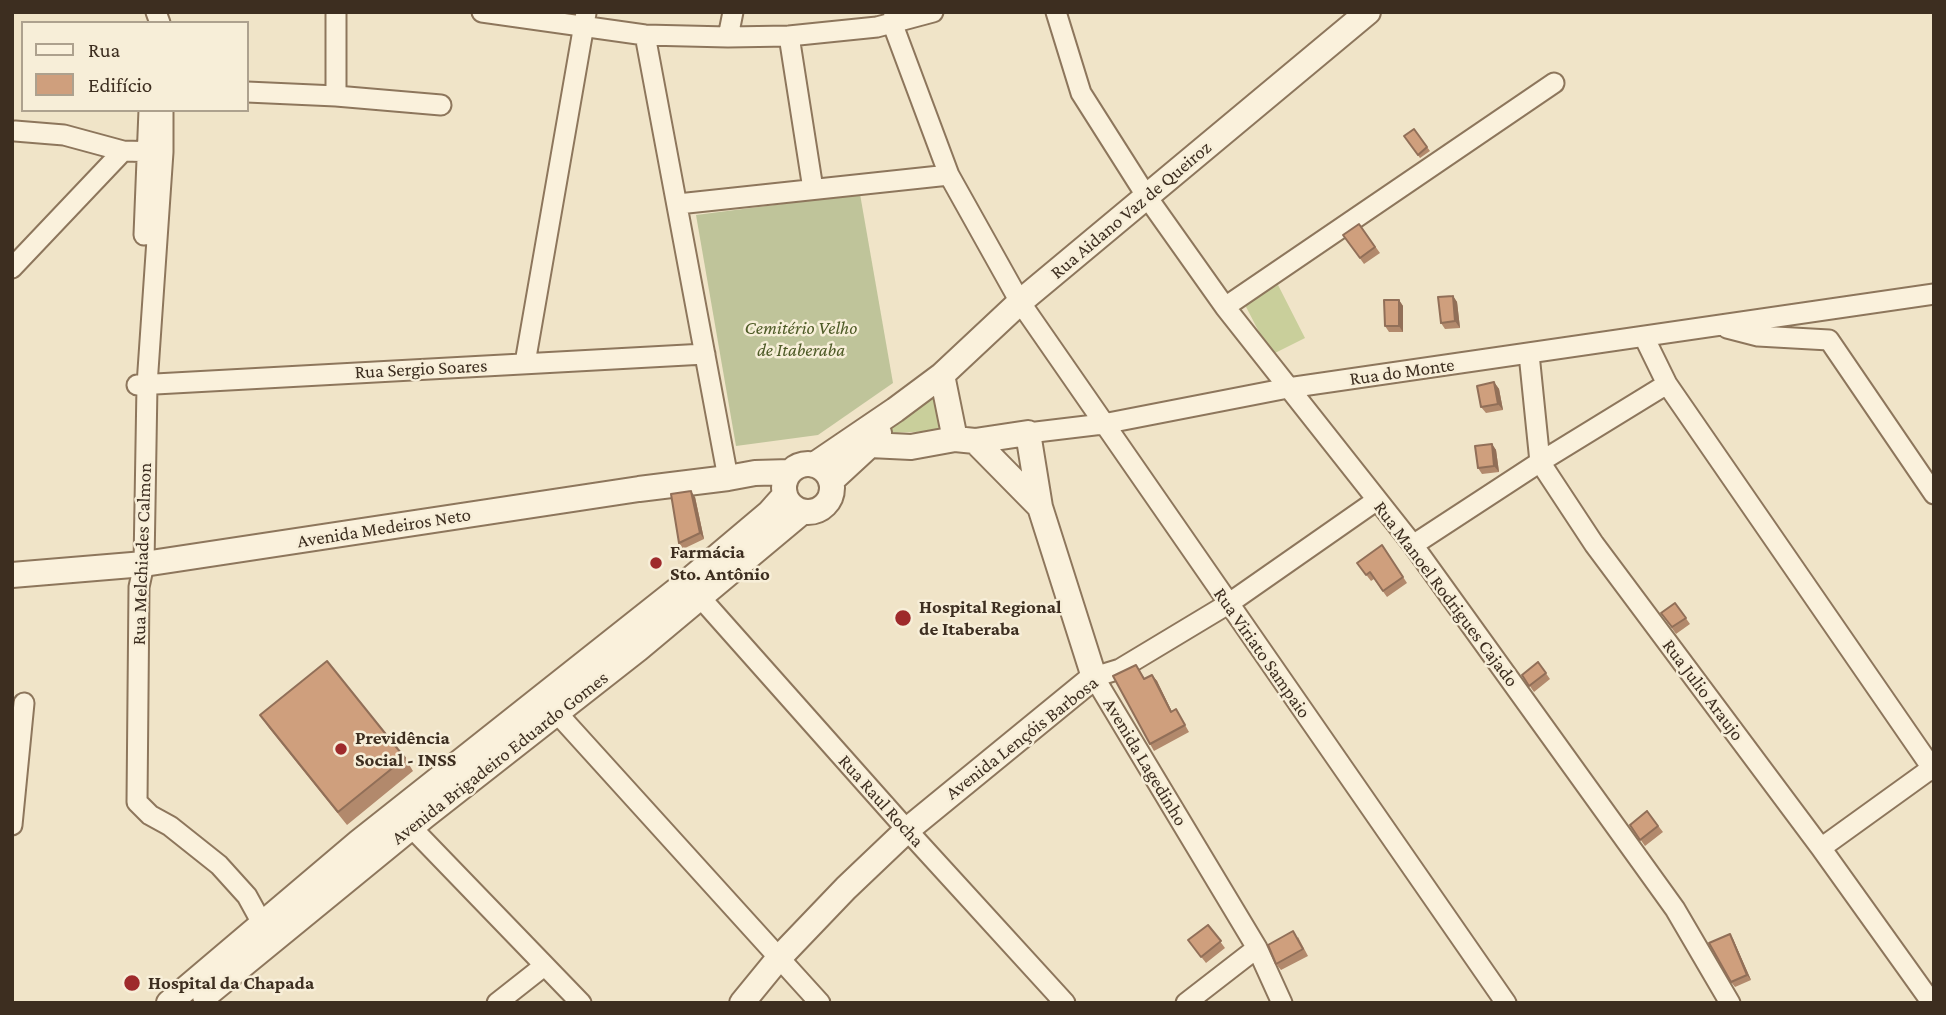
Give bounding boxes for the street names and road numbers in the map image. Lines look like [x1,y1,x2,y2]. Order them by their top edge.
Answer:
street label: Rua Aidano Vaz de Queiroz [1046,136,1216,284]
street label: Rua do Monte [1348,353,1456,391]
street label: Rua Sergio Soares [354,354,488,384]
street label: Rua Melchiades Calmon [127,462,157,646]
street label: Rua Manoel Rodrigues Cajado [1369,497,1523,691]
street label: Avenida Medeiros Neto [296,503,472,553]
street label: Rua Viriato Sampaio [1208,583,1316,723]
street label: Rua Julio Araujo [1657,635,1749,745]
street label: Avenida Brigadeiro Eduardo Gomes [387,666,613,850]
street label: Avenida Lençóis Barbosa [941,671,1103,805]
street label: Avenida Lagedinho [1098,694,1192,830]
street label: Rua Raul Rocha [833,750,929,852]

